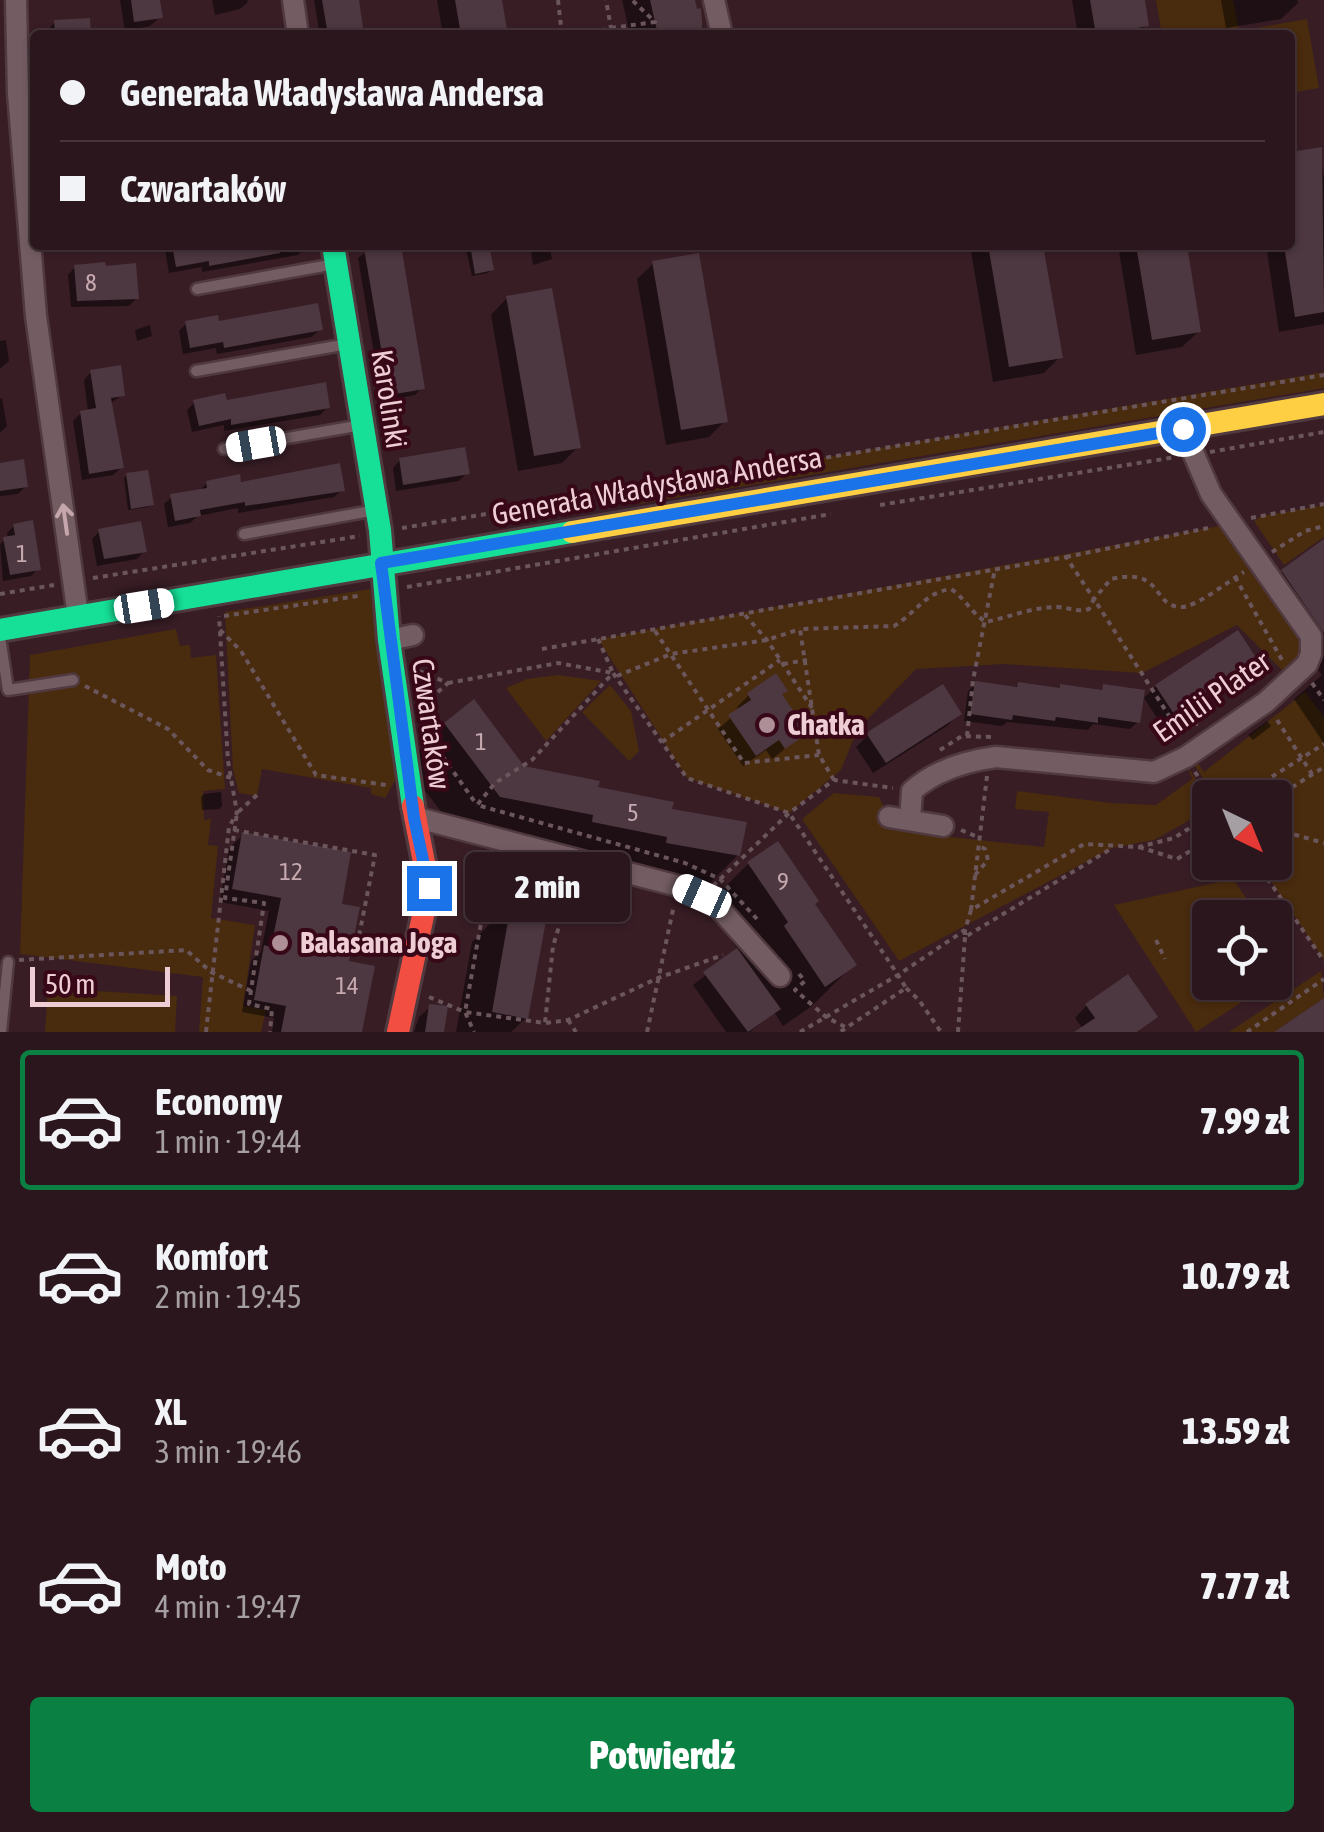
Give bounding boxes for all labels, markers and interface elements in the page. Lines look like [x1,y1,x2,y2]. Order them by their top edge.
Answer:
text: Generała Władysława Andersa [120,71,544,114]
text: Czwartaków [120,167,286,210]
house number: 8 [85,268,97,296]
street label: Karolinki [365,347,415,451]
route start [1161,407,1206,452]
car [224,424,288,464]
street label: Generała Władysława Andersa [489,439,825,531]
one-way arrow [55,504,73,536]
house number: 1 [16,539,28,567]
car [112,586,176,626]
street label: Emilii Plater [1147,643,1277,749]
street label: Czwartaków [406,656,458,791]
place label: Chatka [787,707,865,741]
marker: Chatka [756,714,778,736]
house number: 1 [475,727,487,755]
north arrow [1192,780,1292,880]
map controls [1192,780,1292,1000]
house number: 5 [627,798,639,826]
callout: 2 min [464,853,629,923]
house number: 12 [279,857,303,885]
route end [407,866,452,911]
house number: 9 [777,867,789,895]
text: 2 min [515,868,580,905]
car [668,870,736,922]
button: locate [1192,900,1292,1000]
place label: Balasana Joga [300,925,457,959]
marker: Balasana Joga [269,932,291,954]
scale bar [30,962,170,1006]
text: 50 m [45,968,95,1000]
house number: 14 [335,971,359,999]
icon: car [35,1075,125,1165]
text: Economy [155,1080,282,1123]
text: 7.99 zł [1200,1099,1289,1142]
text: 1 min · 19:44 [155,1123,302,1160]
icon: car [35,1230,125,1320]
text: Komfort [155,1235,268,1278]
text: 10.79 zł [1182,1254,1289,1297]
text: 2 min · 19:45 [155,1278,302,1315]
icon: car [35,1385,125,1475]
text: XL [155,1390,187,1433]
text: 13.59 zł [1182,1409,1289,1452]
text: 3 min · 19:46 [155,1433,302,1470]
icon: car [35,1540,125,1630]
text: Moto [155,1545,227,1588]
text: 7.77 zł [1200,1564,1289,1607]
text: 4 min · 19:47 [155,1588,302,1625]
button: Potwierdź [30,1697,1294,1812]

